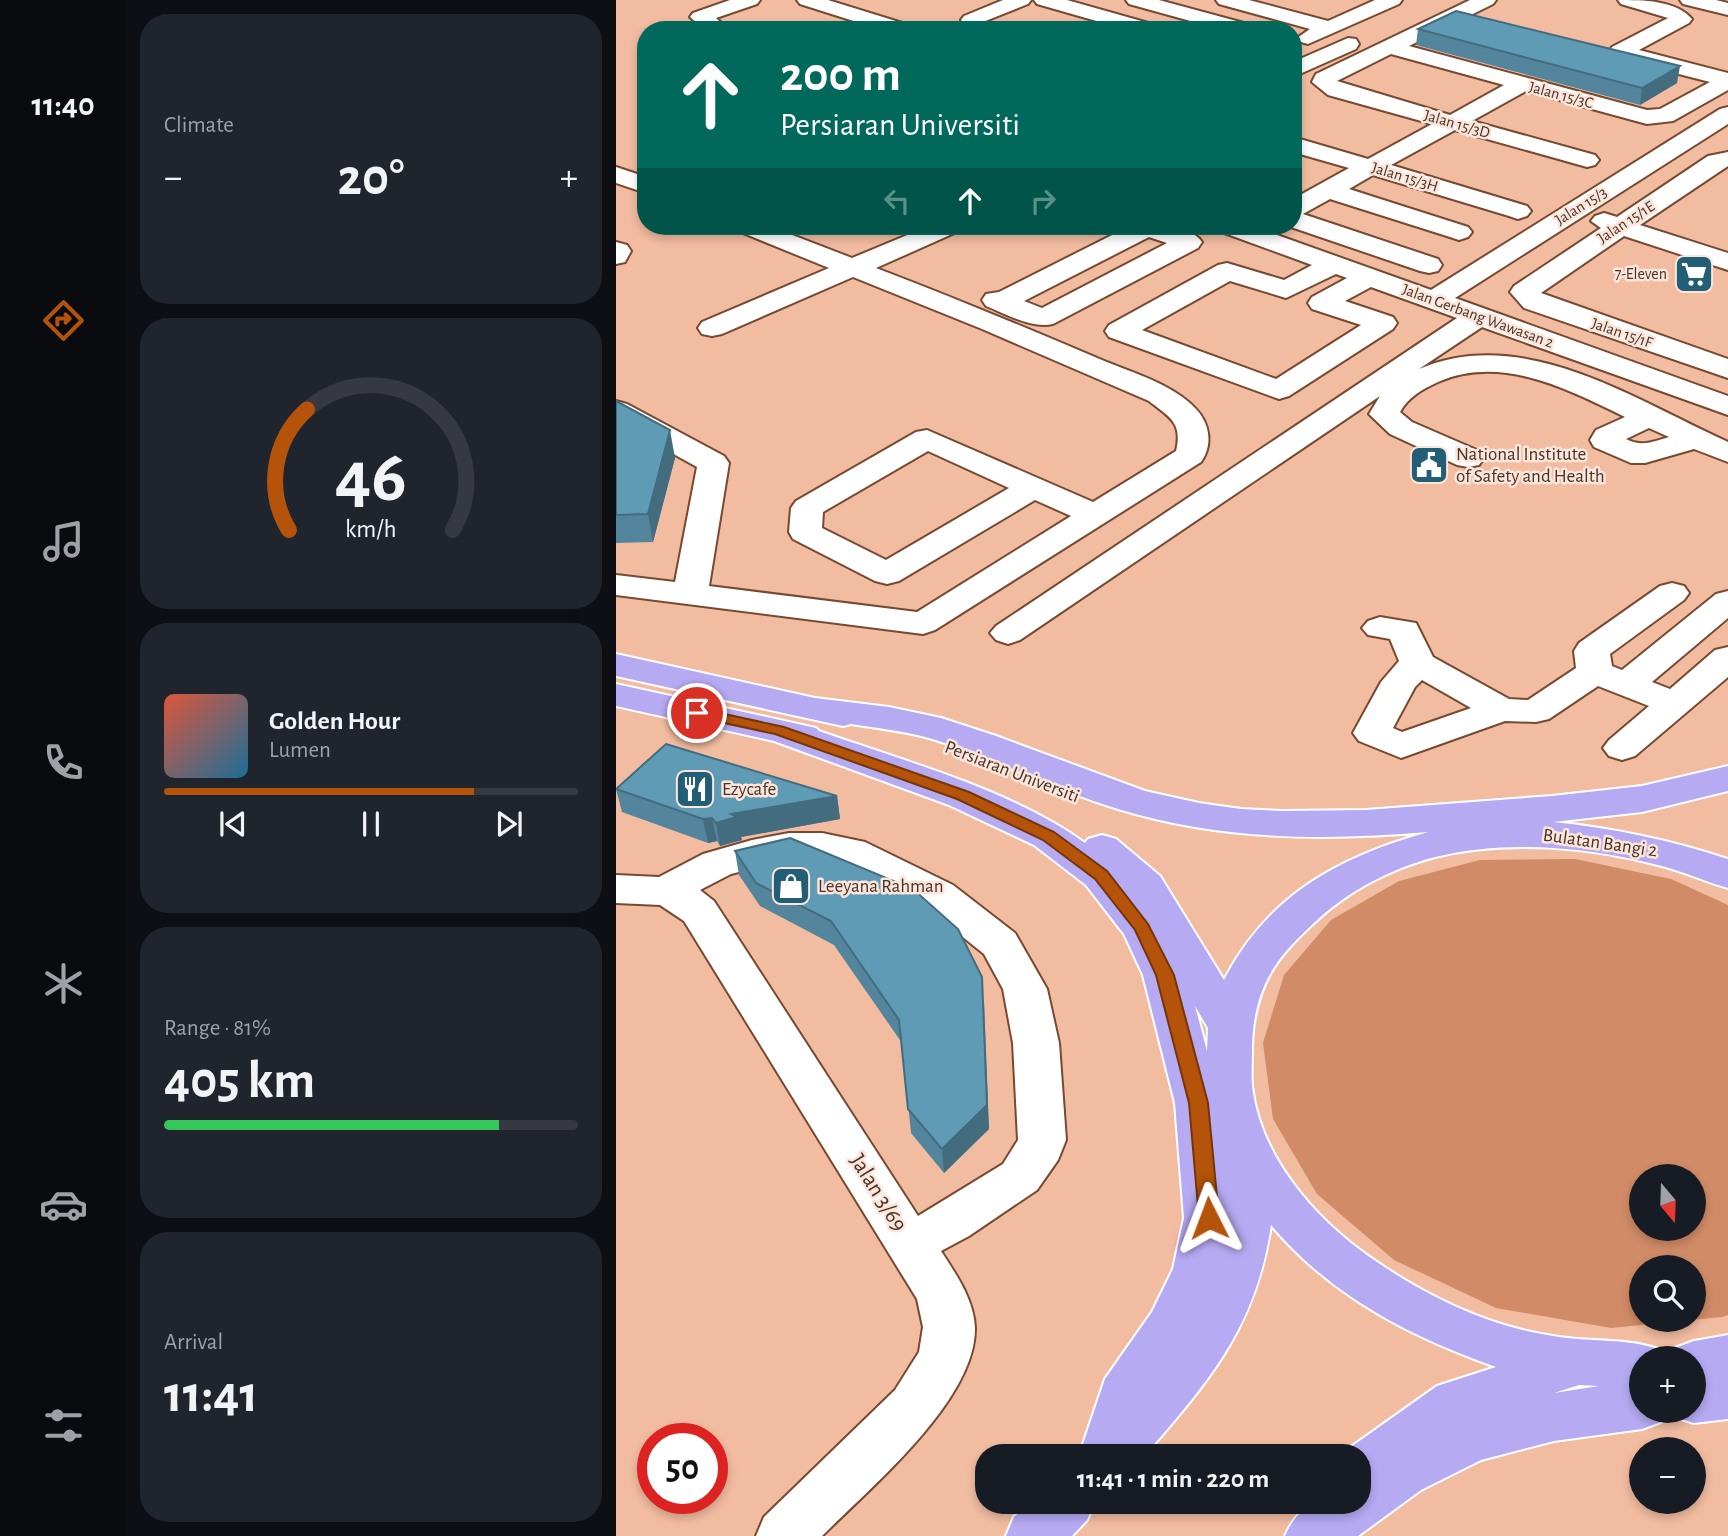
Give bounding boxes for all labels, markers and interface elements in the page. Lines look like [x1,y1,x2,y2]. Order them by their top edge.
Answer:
icon: ahead [665,49,756,140]
text: 200 m [780,51,901,100]
street label: Jalan 15/3C [1527,79,1595,111]
text: 11:40 [31,89,95,121]
street label: Jalan 15/3D [1422,107,1492,141]
text: Persiaran Universiti [780,109,1020,141]
text: Climate [164,114,234,137]
text: 20° [338,152,404,204]
text: − [164,159,182,197]
text: + [560,159,578,197]
street label: Jalan 15/3H [1370,159,1440,195]
icon: left [878,182,916,220]
icon: ahead [951,182,989,220]
icon: right [1024,182,1062,220]
street label: Jalan 15/3 [1552,184,1610,228]
street label: Jalan 15/1E [1595,198,1657,246]
supermarket icon: 7-Eleven [1673,253,1715,295]
place label: 7-Eleven [1615,266,1667,282]
street label: Jalan Gerbang Wawasan 2 [1400,281,1556,351]
icon: directions [39,296,88,345]
street label: Jalan 15/1F [1589,315,1656,351]
text: 46 [335,442,407,515]
public building icon: National Institute of Safety and Health [1408,444,1450,486]
place label: National Institute of Safety and Health [1456,445,1605,486]
text: km/h [345,516,397,541]
icon: music [39,517,88,566]
pin [667,683,727,743]
icon: arrive [678,694,716,732]
text: Golden Hour [269,708,400,734]
icon: phone [39,738,88,787]
street label: Persiaran Universiti [942,738,1082,806]
text: Lumen [269,739,331,762]
restaurant icon: Ezycafe [674,768,716,810]
place label: Ezycafe [722,780,776,799]
icon: previous [214,805,252,843]
icon: pause [352,805,390,843]
icon: next [490,805,528,843]
street label: Bulatan Bangi 2 [1542,826,1659,860]
shop icon: Leeyana Rahman [770,865,812,907]
place label: Leeyana Rahman [818,877,944,896]
icon: climate [39,959,88,1008]
text: Range · 81% [164,1017,271,1040]
text: 405 km [164,1055,315,1107]
street label: Jalan 3/69 [845,1150,911,1236]
north arrow [1629,1164,1706,1241]
map controls [1629,1164,1706,1514]
icon: car [39,1180,88,1229]
position arrow [1172,1181,1246,1255]
button: search [1629,1255,1706,1332]
text: Arrival [164,1331,223,1354]
button: + [1629,1346,1706,1423]
text: 11:41 [164,1369,258,1421]
icon: filters [39,1401,88,1450]
speed limit sign: 50 [637,1423,728,1514]
button: − [1629,1437,1706,1514]
text: 11:41 · 1 min · 220 m [1077,1466,1269,1492]

